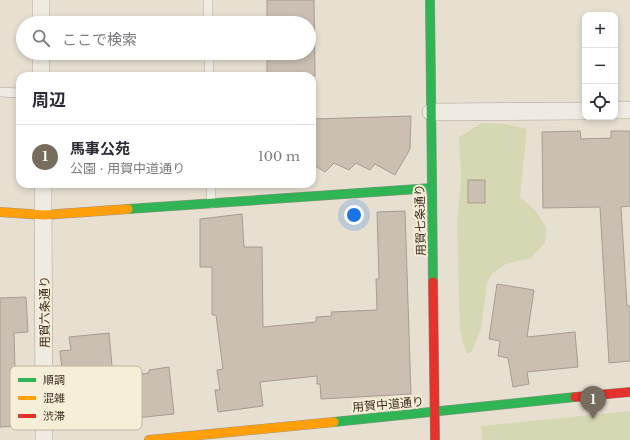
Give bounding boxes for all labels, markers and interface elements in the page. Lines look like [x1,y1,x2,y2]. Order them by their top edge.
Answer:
map controls [582,12,618,120]
button: + [582,12,618,48]
search box [16,16,316,60]
icon: search [30,27,52,49]
text: ここで検索 [62,30,137,49]
button: − [582,48,618,84]
button: locate [582,84,618,120]
text: 周辺 [32,90,66,111]
text: 馬事公苑 [70,139,130,158]
text: 1 [42,148,48,165]
text: 100 m [258,148,300,165]
text: 公園 · 用賀中道通り [70,160,185,177]
street label: 用賀七条通り [412,184,428,256]
your location [344,205,364,225]
street label: 用賀六条通り [37,276,52,348]
legend [10,366,142,430]
text: 順調 [43,373,65,387]
pin: 1 [580,386,606,419]
text: 混雑 [43,391,65,405]
street label: 用賀中道通り [351,393,425,415]
text: 渋滞 [43,409,65,423]

